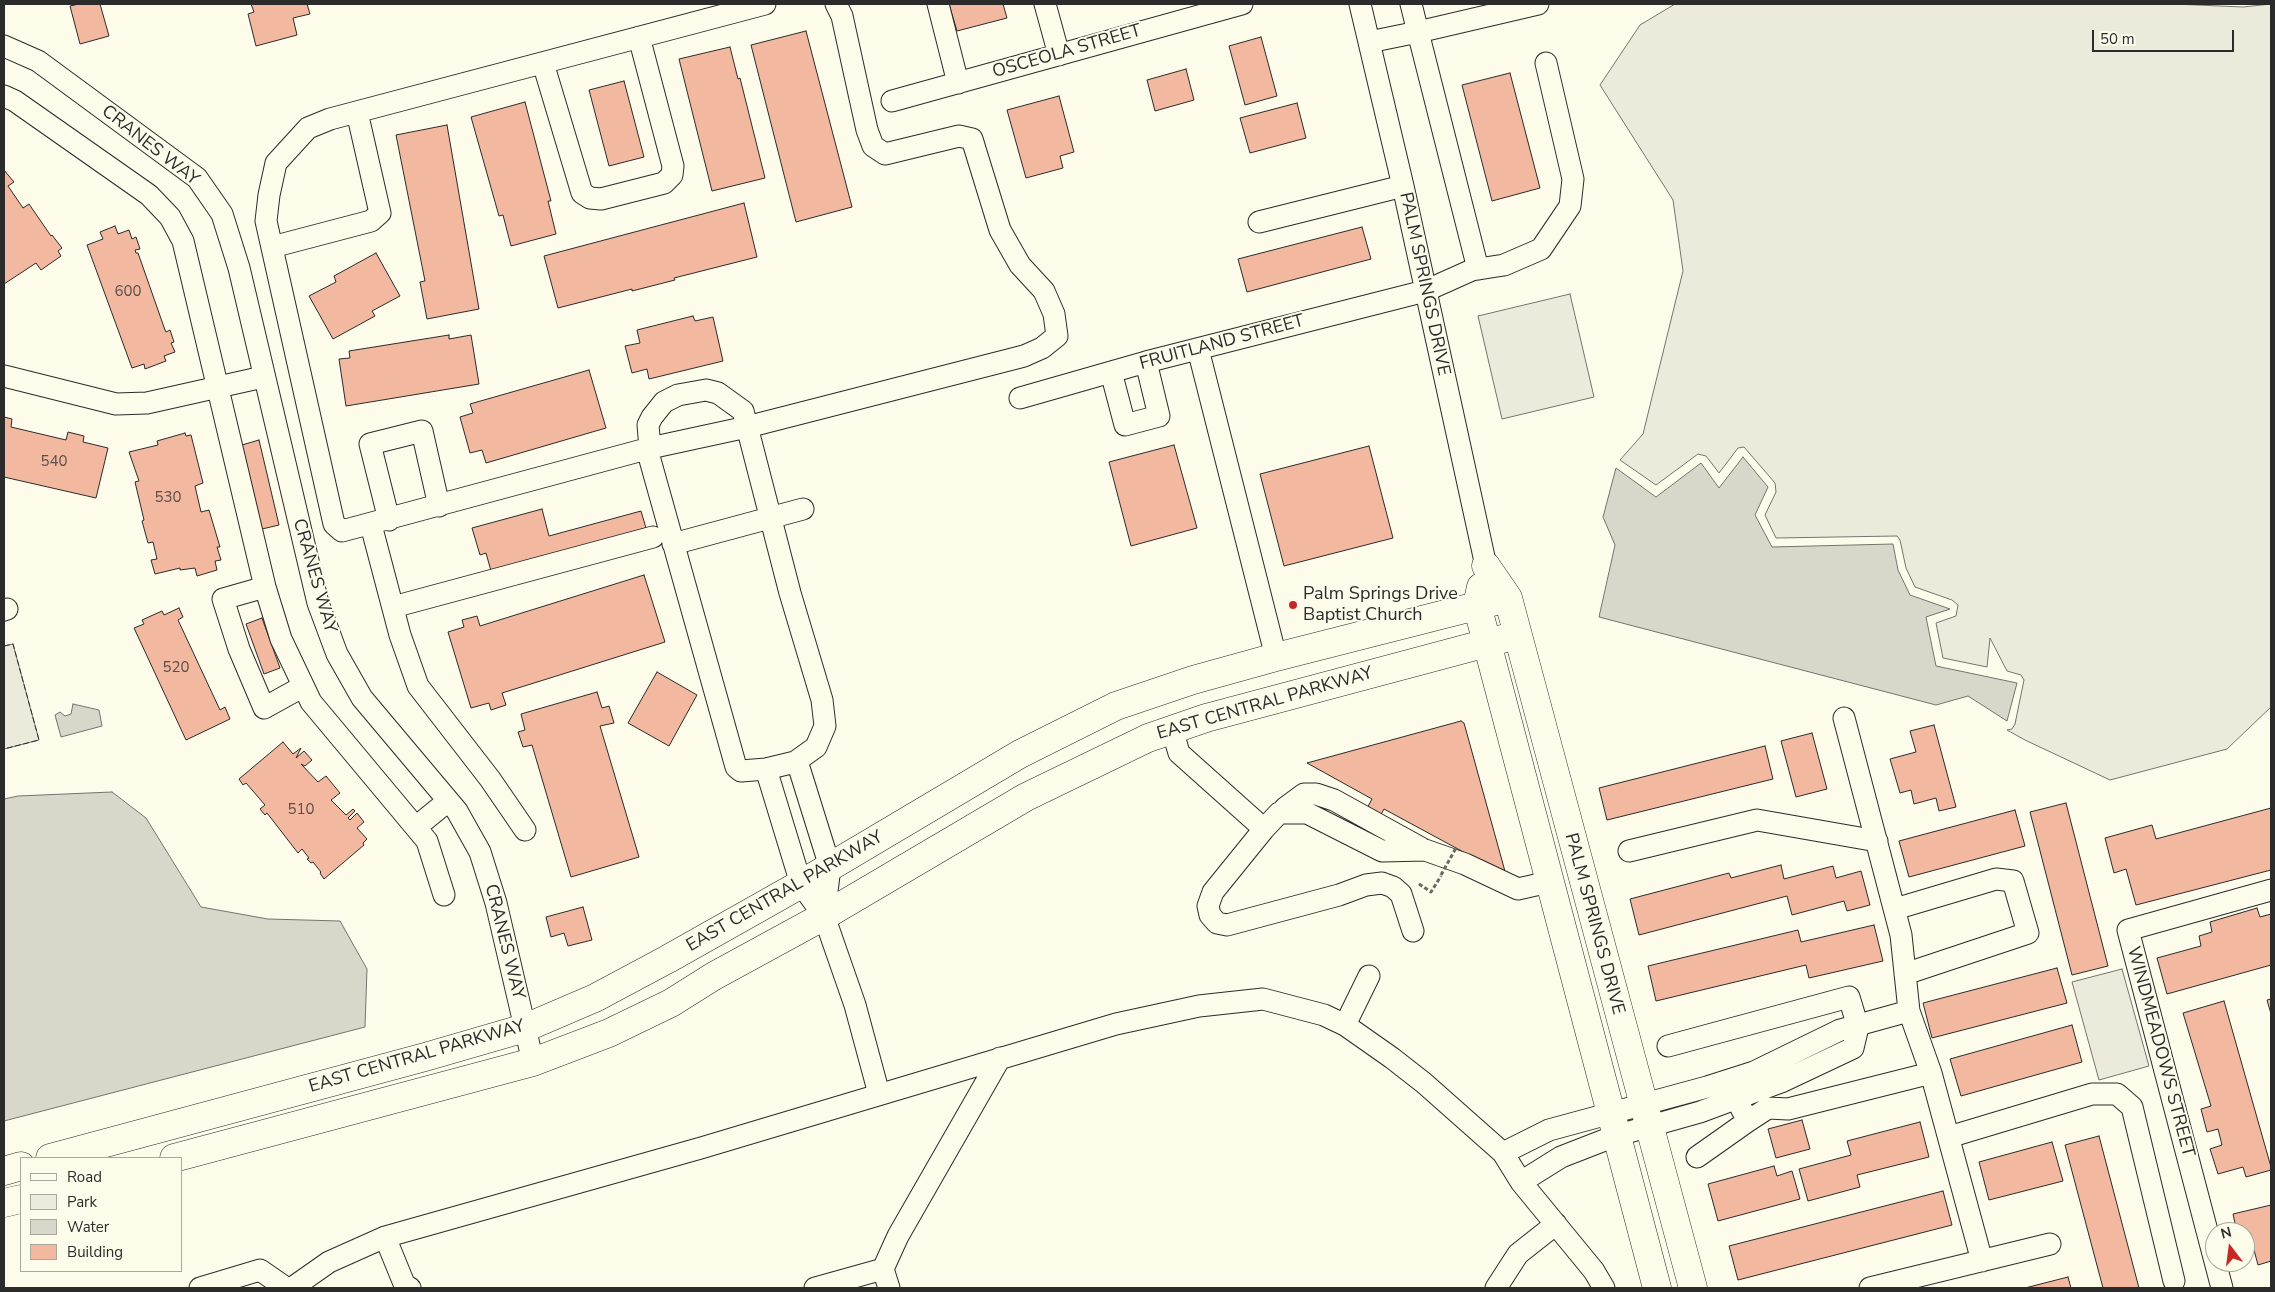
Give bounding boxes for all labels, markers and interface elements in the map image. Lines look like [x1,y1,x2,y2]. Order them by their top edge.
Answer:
street label: OSCEOLA STREET [990,20,1144,84]
scale bar [2095,20,2238,52]
text: 50 m [2100,29,2135,49]
street label: CRANES WAY [97,101,203,191]
street label: PALM SPRINGS DRIVE [1394,190,1454,378]
house number: 600 [115,283,141,301]
street label: FRUITLAND STREET [1137,311,1307,375]
house number: 540 [41,453,67,471]
house number: 530 [155,489,181,507]
street label: CRANES WAY [287,516,341,636]
place label: Palm Springs Drive Baptist Church [1303,584,1458,626]
marker: Palm Springs Drive Baptist Church [1287,599,1299,611]
house number: 520 [163,659,189,677]
street label: EAST CENTRAL PARKWAY [1155,663,1375,745]
house number: 510 [288,801,314,819]
street label: EAST CENTRAL PARKWAY [683,827,887,957]
street label: PALM SPRINGS DRIVE [1559,831,1629,1017]
street label: CRANES WAY [479,882,529,1002]
street label: WINDMEADOWS STREET [2121,944,2199,1160]
street label: EAST CENTRAL PARKWAY [307,1016,527,1098]
legend [20,1157,182,1272]
text: Road [67,1167,102,1187]
text: Park [67,1192,97,1212]
text: Water [67,1217,109,1237]
north arrow [2205,1222,2255,1272]
text: N [2219,1222,2234,1244]
text: Building [67,1242,123,1262]

